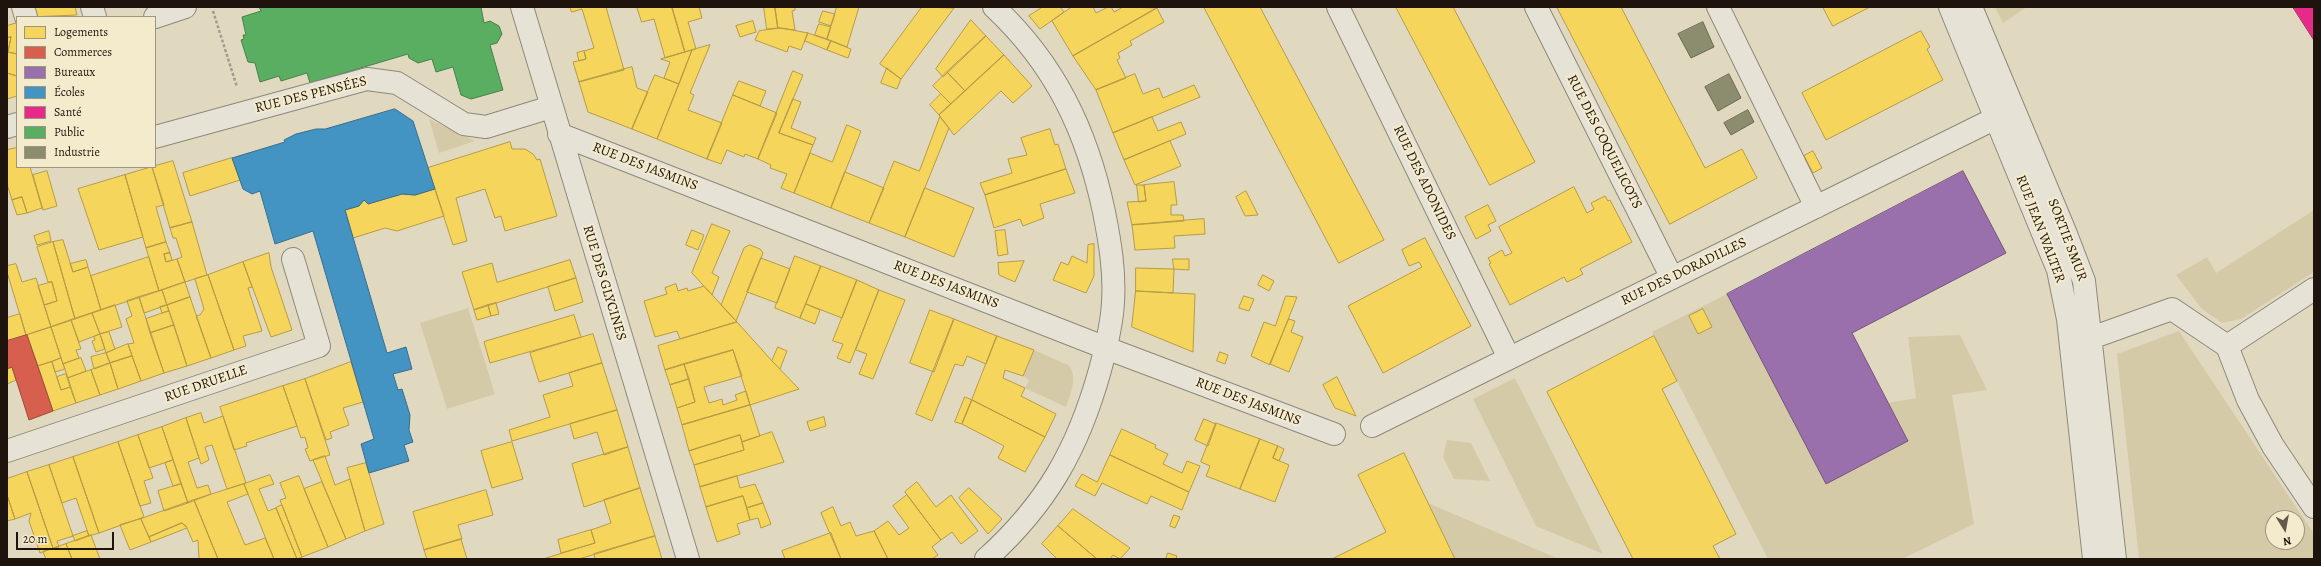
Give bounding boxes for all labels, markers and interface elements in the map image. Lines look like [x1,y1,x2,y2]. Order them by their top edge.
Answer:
legend [16,16,156,168]
text: Logements [54,24,108,40]
text: Commerces [54,44,112,60]
text: Bureaux [54,64,95,80]
street label: RUE DES COQUELICOTS [1563,72,1645,212]
street label: RUE DES PENSÉES [253,73,369,117]
text: Écoles [54,84,85,100]
text: Santé [54,104,82,120]
street label: RUE DES ADONIDES [1389,123,1459,243]
text: Public [54,124,85,140]
street label: RUE DES JASMINS [590,139,700,195]
text: Industrie [54,144,100,160]
street label: RUE JEAN WALTER [2012,173,2068,285]
street label: SORTIE SMUR [2044,196,2090,284]
street label: RUE DES GLYCINES [578,223,630,343]
street label: RUE DES DORADILLES [1618,234,1750,310]
street label: RUE DES JASMINS [891,257,1001,313]
street label: RUE DRUELLE [162,362,250,406]
street label: RUE DES JASMINS [1193,374,1303,430]
north arrow [2265,510,2305,550]
scale bar [18,524,116,550]
text: 20 m [23,531,47,547]
text: N [2282,533,2293,549]

